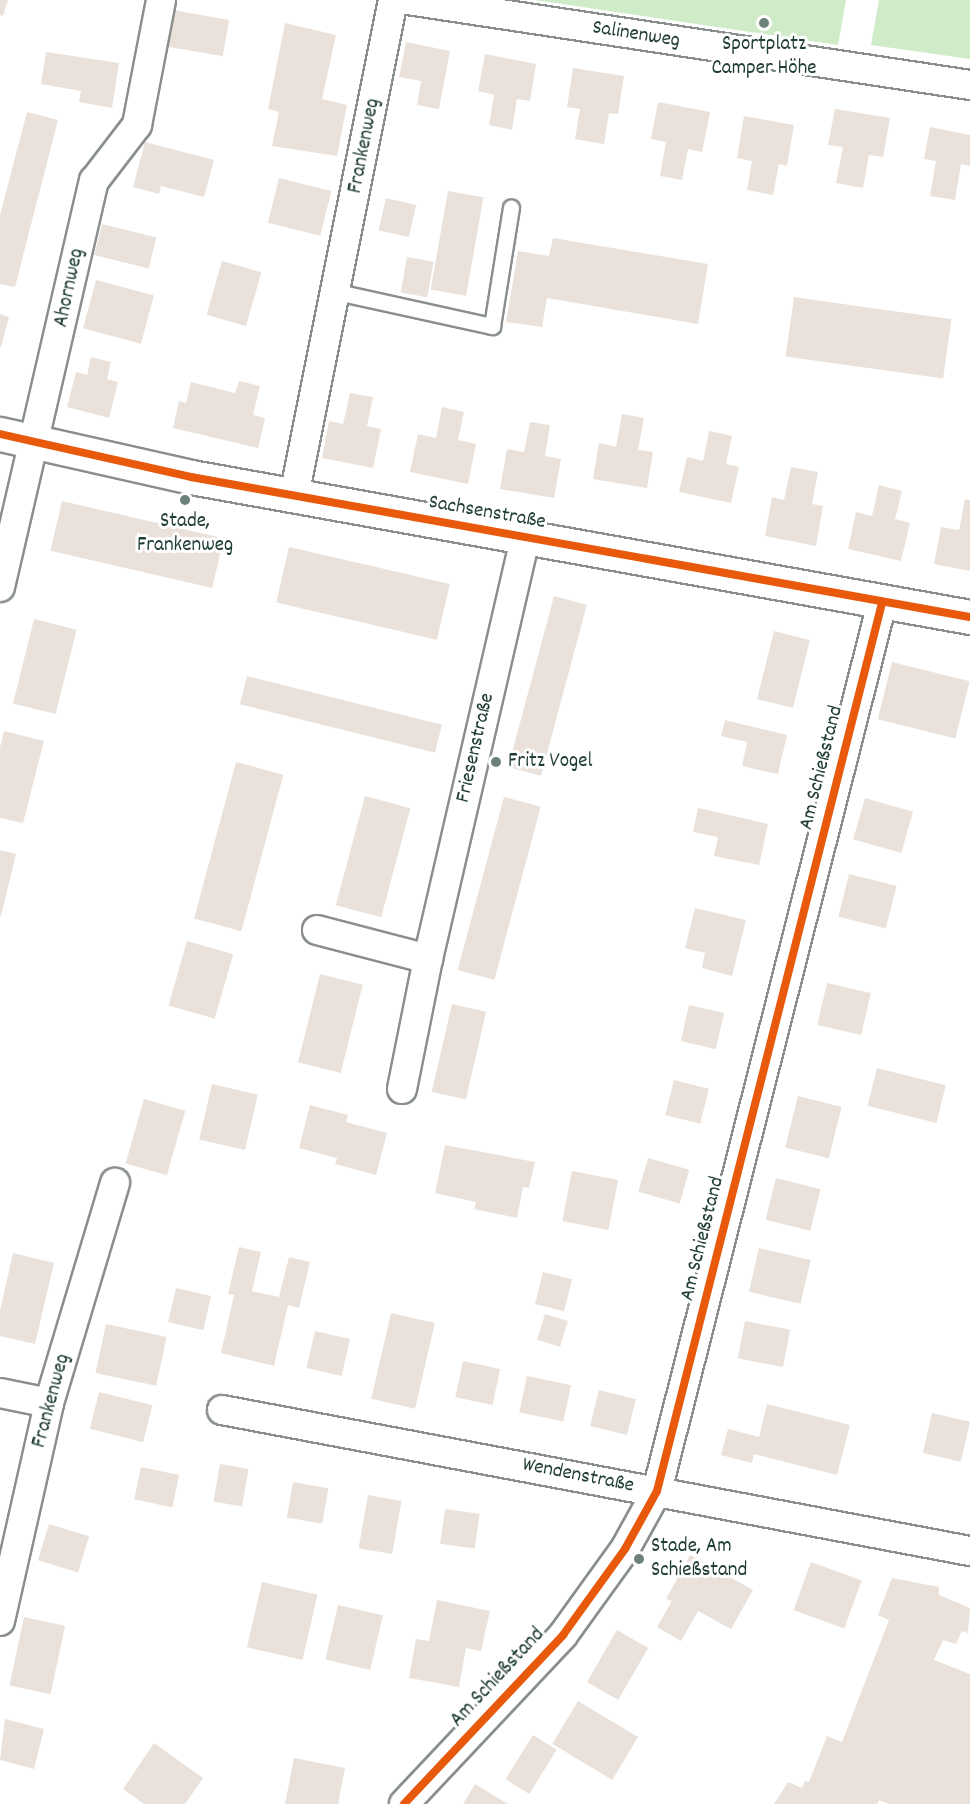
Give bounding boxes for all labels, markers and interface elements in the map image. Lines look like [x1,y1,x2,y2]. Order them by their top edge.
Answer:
street label: Salinenweg [590,16,682,54]
marker: Sportplatz Camper Höhe [757,16,771,30]
place label: Sportplatz Camper Höhe [711,32,817,82]
street label: Frankenweg [343,96,387,196]
street label: Ahornweg [49,246,91,330]
street label: Sachsenstraße [427,490,547,536]
marker: Stade, Frankenweg [178,493,192,507]
place label: Stade, Frankenweg [137,509,233,559]
street label: Friesenstraße [451,691,501,805]
street label: Am Schießstand [794,703,850,833]
place label: Fritz Vogel [508,749,592,775]
marker: Fritz Vogel [489,755,503,769]
street label: Am Schießstand [675,1174,731,1304]
street label: Frankenweg [27,1351,77,1451]
street label: Wendenstraße [520,1453,636,1499]
place label: Stade, Am Schießstand [651,1534,747,1584]
marker: Stade, Am Schießstand [632,1552,646,1566]
street label: Am Schießstand [445,1623,551,1733]

